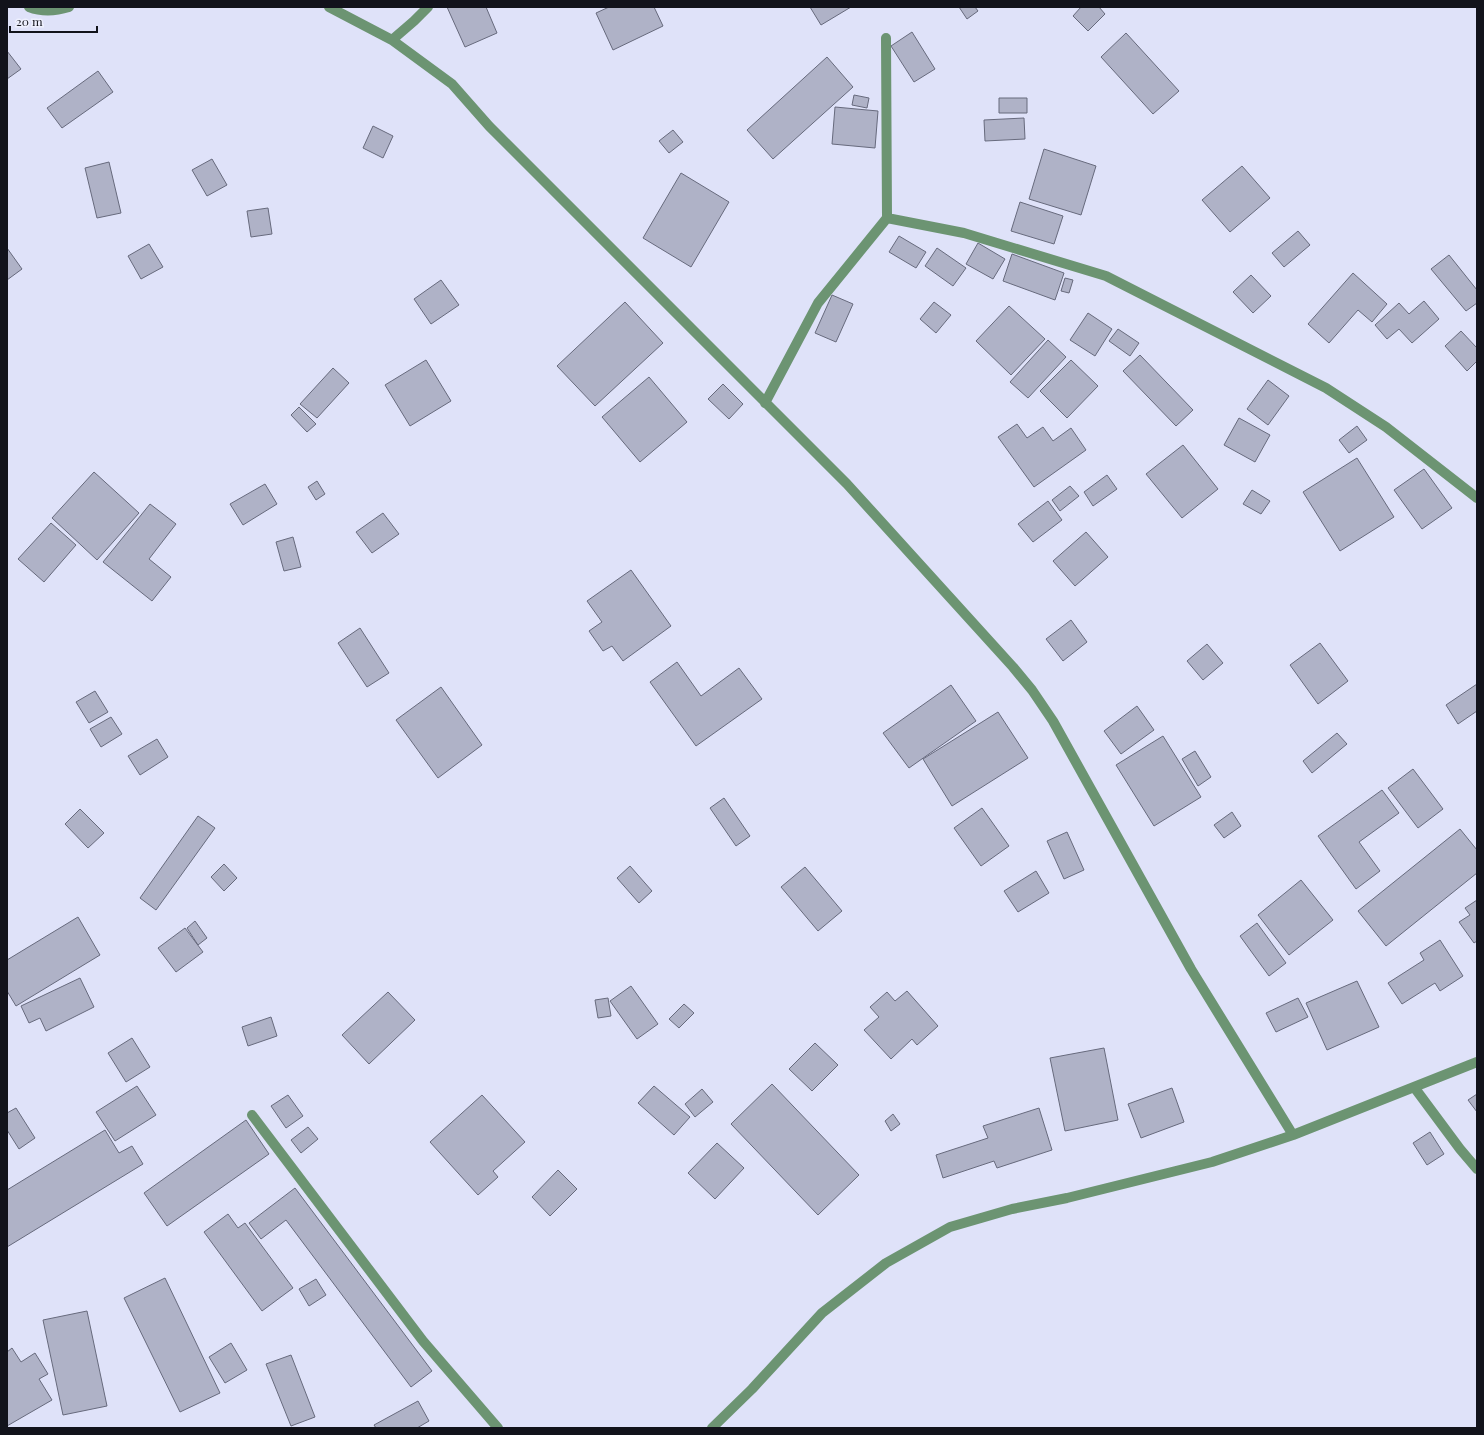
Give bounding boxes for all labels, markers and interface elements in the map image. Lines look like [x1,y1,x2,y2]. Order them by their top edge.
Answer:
scale bar [10,8,97,34]
text: 20 m [16,13,43,29]

